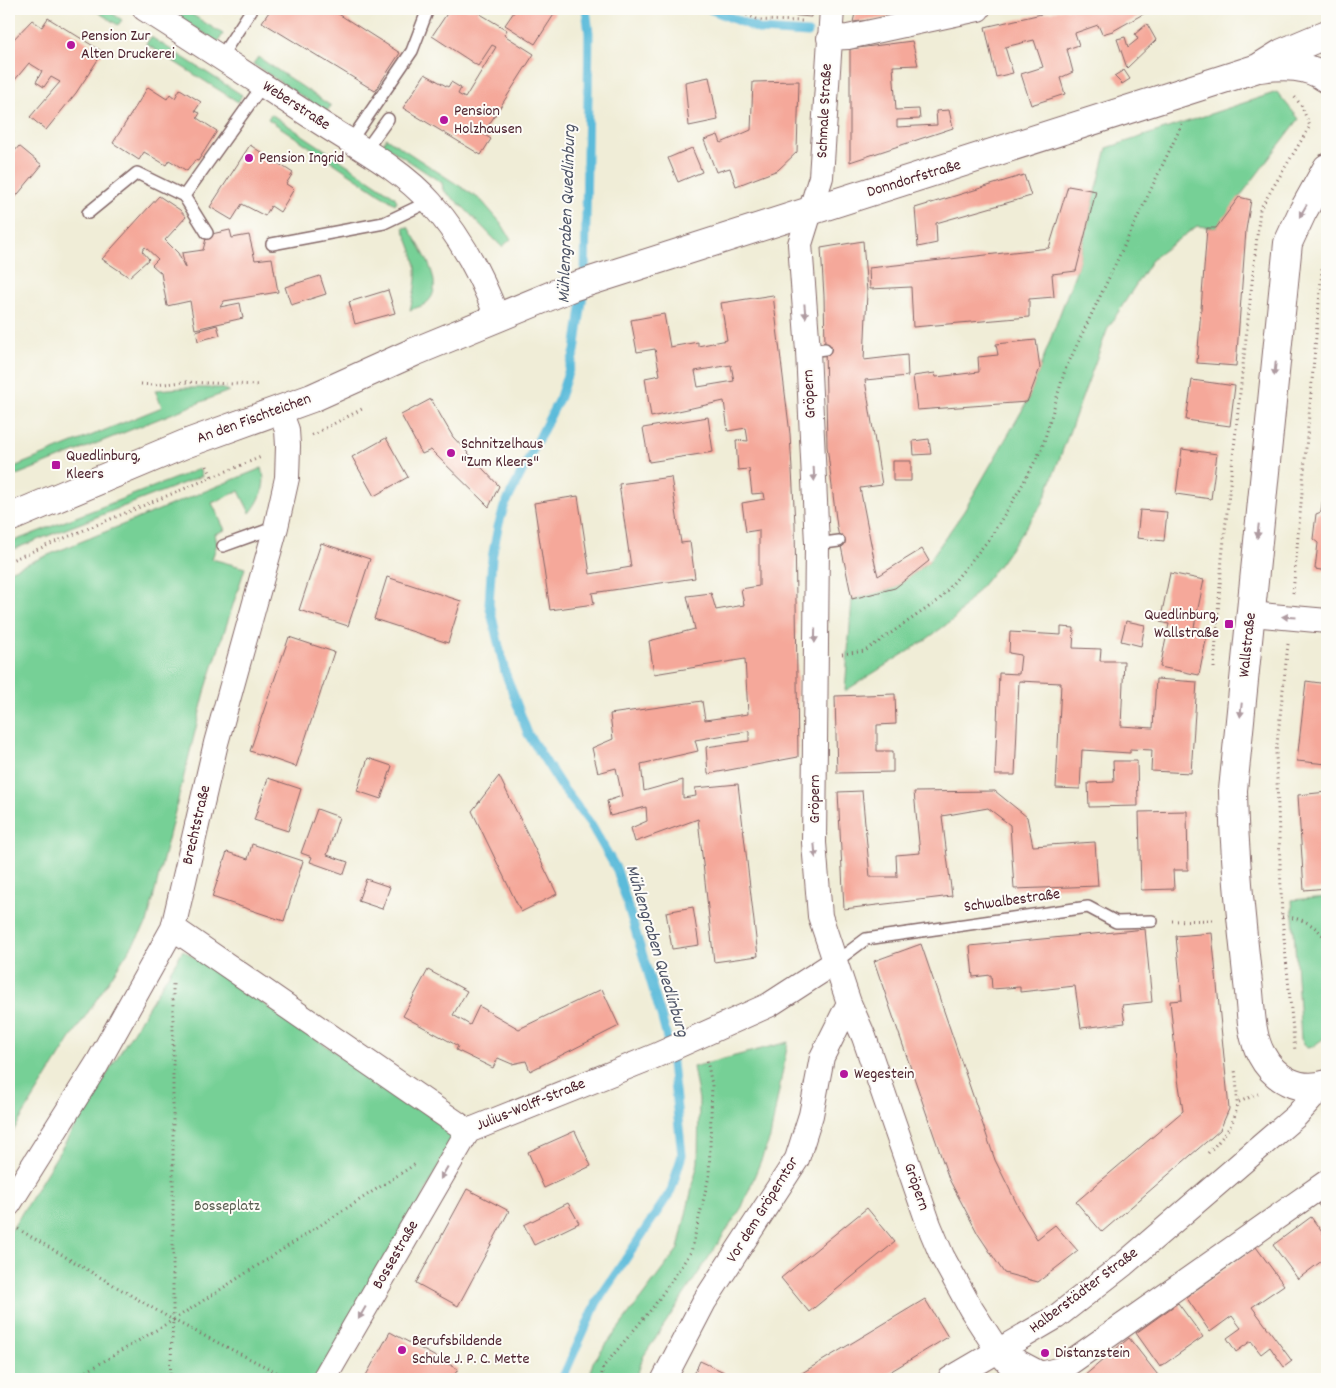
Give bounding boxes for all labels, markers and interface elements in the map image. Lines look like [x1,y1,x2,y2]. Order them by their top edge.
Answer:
place label: Pension Zur Alten Druckerei [81,25,175,66]
marker: Pension Zur Alten Druckerei [65,39,77,51]
street label: Schmale Straße [811,63,839,159]
street label: Weberstraße [258,75,334,137]
place label: Pension Holzhausen [454,100,522,141]
marker: Pension Holzhausen [438,114,450,126]
water label: Mühlengraben Quedlinburg [552,123,584,304]
place label: Pension Ingrid [259,147,344,170]
marker: Pension Ingrid [243,152,255,164]
street label: Donndorfstraße [864,154,964,204]
one-way arrow [1299,204,1308,217]
one-way arrow [801,304,809,320]
one-way arrow [1271,361,1279,377]
street label: Gröpern [797,369,823,419]
street label: An den Fischteichen [194,388,314,450]
place label: Schnitzelhaus "Zum Kleers" [461,433,544,474]
place label: Quedlinburg, Kleers [66,445,141,486]
marker: Schnitzelhaus "Zum Kleers" [445,447,457,459]
marker: Quedlinburg, Kleers [50,459,62,471]
one-way arrow [810,466,818,482]
one-way arrow [1254,523,1262,539]
place label: Quedlinburg, Wallstraße [1144,604,1219,645]
street label: Wallstraße [1233,611,1263,679]
one-way arrow [1281,613,1297,621]
marker: Quedlinburg, Wallstraße [1223,618,1235,630]
one-way arrow [811,628,819,644]
one-way arrow [1237,702,1245,718]
street label: Gröpern [804,775,827,823]
street label: Brechtstraße [177,783,217,867]
one-way arrow [811,843,819,859]
water label: Mühlengraben Quedlinburg [618,862,694,1041]
street label: Schwalbestraße [962,883,1062,919]
place label: Wegestein [854,1063,914,1086]
marker: Wegestein [838,1068,850,1080]
street label: Julius-Wolff-Straße [473,1073,589,1137]
street label: Vor dem Gröperntor [721,1152,805,1268]
street label: Gröpern [897,1160,935,1214]
one-way arrow [440,1165,448,1180]
park label: Bosseplatz [194,1195,260,1218]
street label: Bossestraße [367,1216,425,1294]
street label: Halberstädter Straße [1025,1242,1143,1340]
one-way arrow [358,1307,367,1320]
place label: Berufsbildende Schule J. P. C. Mette [412,1330,529,1371]
place label: Distanzstein [1055,1342,1130,1365]
marker: Berufsbildende Schule J. P. C. Mette [396,1344,408,1356]
marker: Distanzstein [1039,1347,1051,1359]

